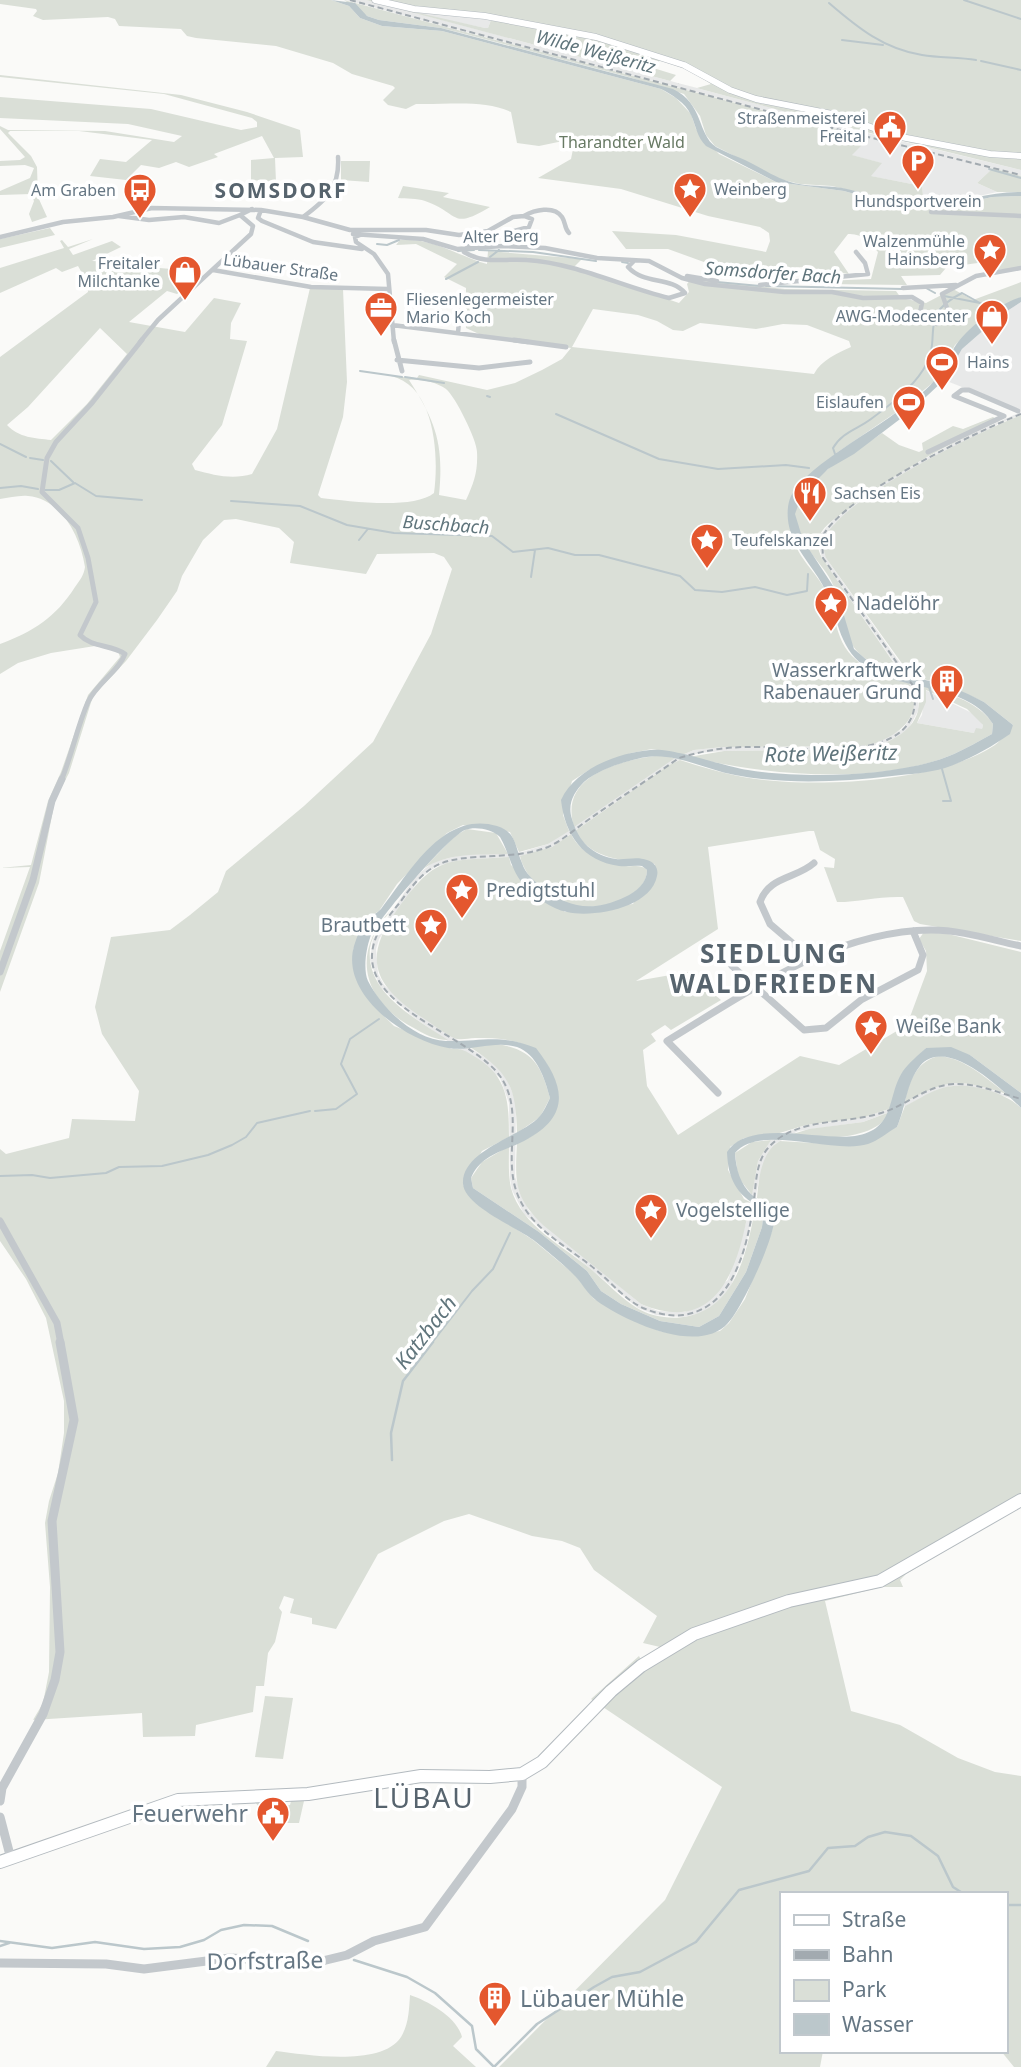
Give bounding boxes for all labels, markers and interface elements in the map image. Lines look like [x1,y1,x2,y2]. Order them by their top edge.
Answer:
water label: Wilde Weißeritz [534,24,658,78]
place label: Straßenmeisterei Freital [737,107,866,147]
public building icon: Straßenmeisterei Freital [871,108,909,157]
park label: Tharandter Wald [559,131,685,153]
parking icon: Hundsportverein [899,142,937,191]
place icon: Weinberg [671,170,709,219]
bus stop icon: Am Graben [121,171,159,220]
district label: SOMSDORF [215,176,347,204]
place label: Weinberg [714,178,787,200]
place label: Am Graben [31,179,116,201]
place label: Hundsportverein [854,190,982,212]
street label: Alter Berg [463,224,539,248]
place label: Walzenmühle Hainsberg [863,230,965,270]
place icon: Walzenmühle Hainsberg [971,231,1009,280]
street label: Lübauer Straße [222,248,340,286]
place label: Freitaler Milchtanke [77,252,160,292]
shop icon: Freitaler Milchtanke [166,253,204,302]
water label: Somsdorfer Bach [704,255,842,289]
place label: Fliesenlegermeister Mario Koch [406,288,554,328]
office icon: Fliesenlegermeister Mario Koch [362,289,400,338]
shop icon: AWG-Modecenter [973,297,1011,346]
place label: AWG-Modecenter [836,305,968,327]
sports icon: Hains [923,343,961,392]
place label: Hains [967,351,1010,373]
sports icon: Eislaufen [890,383,928,432]
place label: Eislaufen [816,391,884,413]
restaurant icon: Sachsen Eis [791,474,829,523]
place label: Sachsen Eis [834,482,921,504]
water label: Buschbach [402,509,490,539]
place icon: Teufelskanzel [688,521,726,570]
place label: Teufelskanzel [732,529,833,551]
place icon: Nadelöhr [812,584,850,633]
place label: Nadelöhr [856,590,940,616]
place label: Wasserkraftwerk Rabenauer Grund [763,657,922,705]
building icon: Wasserkraftwerk Rabenauer Grund [928,662,966,711]
water label: Rote Weißeritz [764,738,898,768]
place icon: Predigtstuhl [443,871,481,920]
place label: Predigtstuhl [486,877,595,903]
place icon: Brautbett [412,906,450,955]
place label: Brautbett [321,912,406,938]
district label: SIEDLUNG WALDFRIEDEN [670,935,878,1001]
place icon: Weiße Bank [852,1007,890,1056]
place label: Weiße Bank [896,1013,1001,1039]
place icon: Vogelstellige [632,1191,670,1240]
place label: Vogelstellige [676,1197,790,1223]
water label: Katzbach [388,1290,462,1374]
district label: LÜBAU [373,1778,475,1816]
public building icon: Feuerwehr [254,1794,292,1843]
place label: Feuerwehr [132,1797,248,1829]
legend [780,1892,1007,2053]
text: Straße [842,1905,906,1933]
text: Bahn [842,1940,893,1968]
street label: Dorfstraße [206,1943,324,1977]
text: Park [842,1975,887,2003]
building icon: Lübauer Mühle [476,1979,514,2028]
place label: Lübauer Mühle [520,1982,684,2014]
text: Wasser [842,2010,914,2038]

